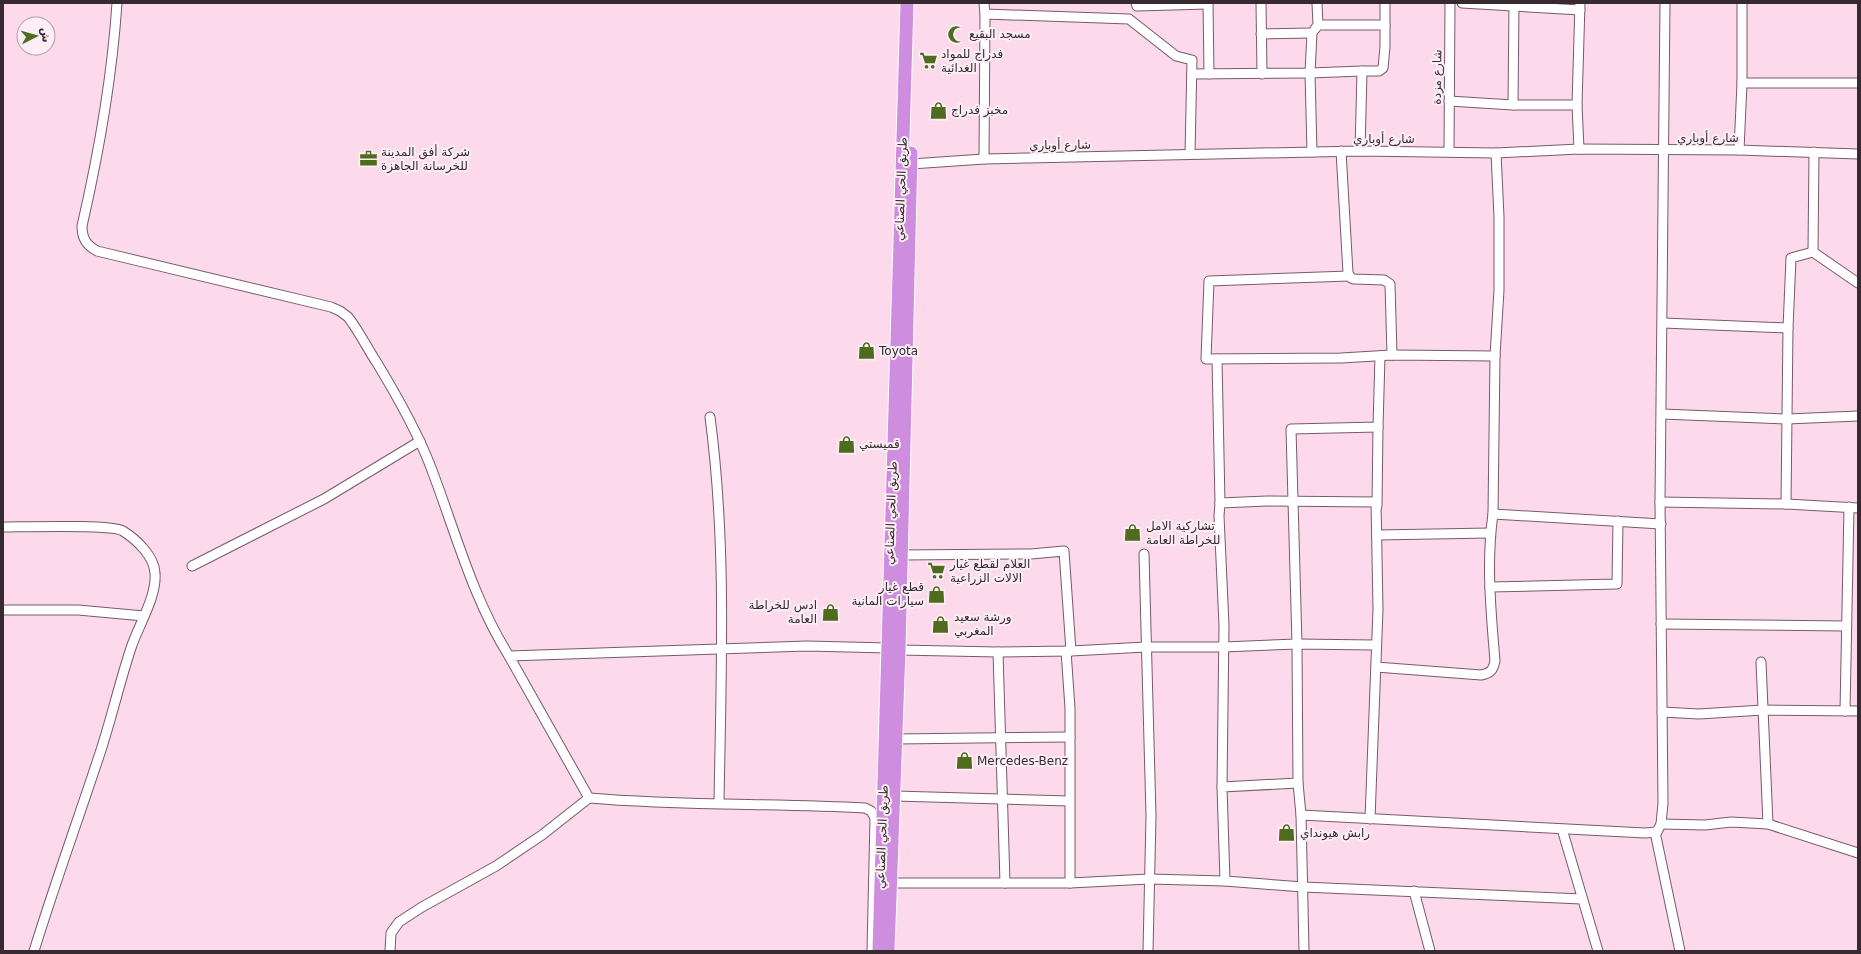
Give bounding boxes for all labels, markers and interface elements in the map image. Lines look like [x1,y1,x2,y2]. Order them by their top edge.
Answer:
north arrow [16,16,56,56]
mosque icon: مسجد البقيع [946,24,966,44]
text: ش [38,27,53,43]
place label: مسجد البقيع [969,27,1031,41]
place label: فدراج للمواد الغدائية [941,47,1003,75]
street label: شارع مزدة [1430,49,1445,105]
supermarket icon: فدراج للمواد الغدائية [918,51,938,71]
shop icon: مخبز فدراج [928,100,948,120]
place label: مخبز فدراج [951,103,1008,118]
street label: شارع أوباري [1677,130,1739,146]
street label: شارع أوباري [1353,131,1415,147]
street label: شارع أوباري [1029,136,1091,154]
street label: طريق الحي الصناعي [892,137,911,241]
place label: شركة أفق المدينة للخرسانة الجاهزة [381,144,470,174]
office icon: شركة أفق المدينة للخرسانة الجاهزة [358,149,378,169]
shop icon: Toyota [856,341,876,361]
place label: Toyota [878,344,918,358]
shop icon: قميستي [836,434,856,454]
place label: قميستي [859,437,900,451]
street label: طريق الحي الصناعي [882,461,901,565]
place label: تشاركية الامل للخراطة العامة [1146,519,1220,548]
shop icon: تشاركية الامل للخراطة العامة [1123,523,1143,543]
place label: العلام لقطع غيار الالات الزراعية [949,557,1030,586]
supermarket icon: العلام لقطع غيار الالات الزراعية [927,561,947,581]
place label: قطع غيار سيارات المانية [851,580,924,609]
shop icon: قطع غيار سيارات المانية [927,584,947,604]
place label: ادس للخراطة العامة [749,598,817,626]
shop icon: ادس للخراطة العامة [820,602,840,622]
place label: ورشة سعيد المغربي [954,610,1012,639]
shop icon: ورشة سعيد المغربي [931,614,951,634]
shop icon: Mercedes-Benz [954,751,974,771]
place label: Mercedes-Benz [977,754,1068,768]
street label: طريق الحي الصناعي [873,785,892,889]
shop icon: رابش هيونداي [1277,823,1297,843]
place label: رابش هيونداي [1300,826,1370,841]

